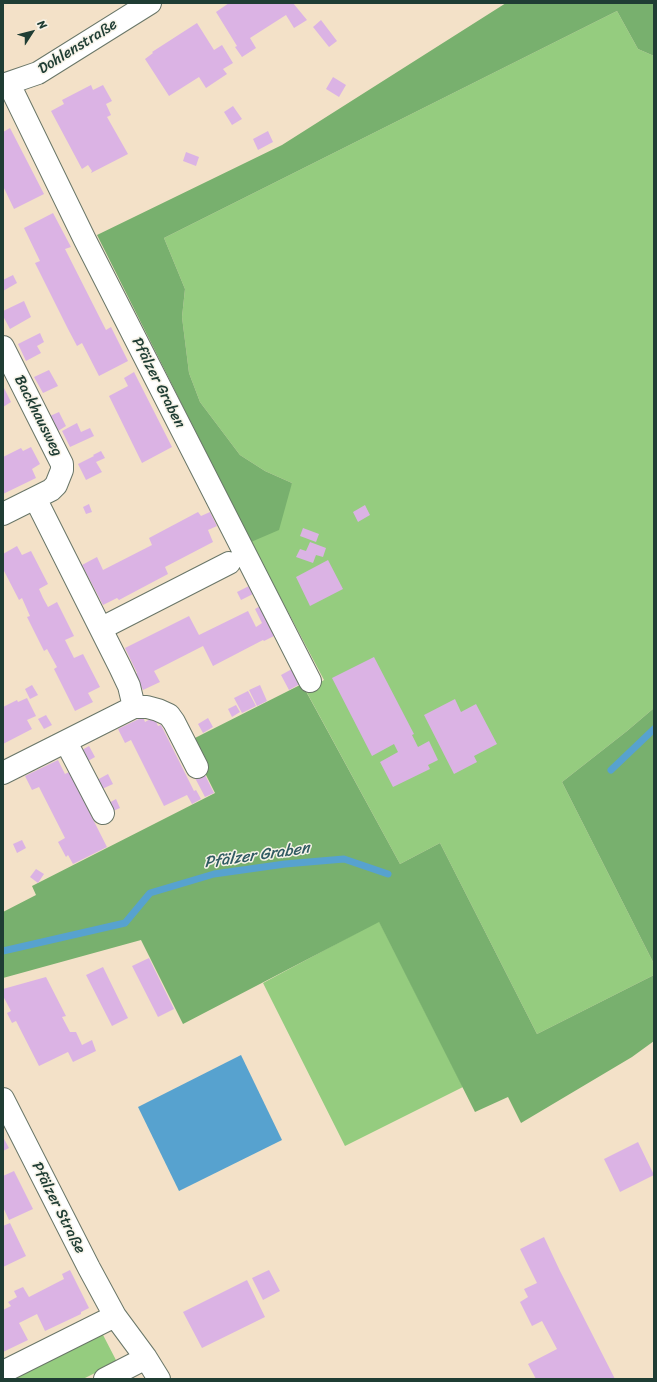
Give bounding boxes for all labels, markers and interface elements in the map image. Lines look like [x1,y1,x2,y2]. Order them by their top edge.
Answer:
north arrow [12,12,52,52]
text: N [32,16,52,33]
street label: Dohlenstraße [35,16,121,78]
street label: Pfälzer Graben [127,335,189,431]
street label: Backhausweg [10,373,66,459]
water label: Pfälzer Graben [203,839,311,873]
street label: Pfälzer Straße [27,1159,89,1257]

